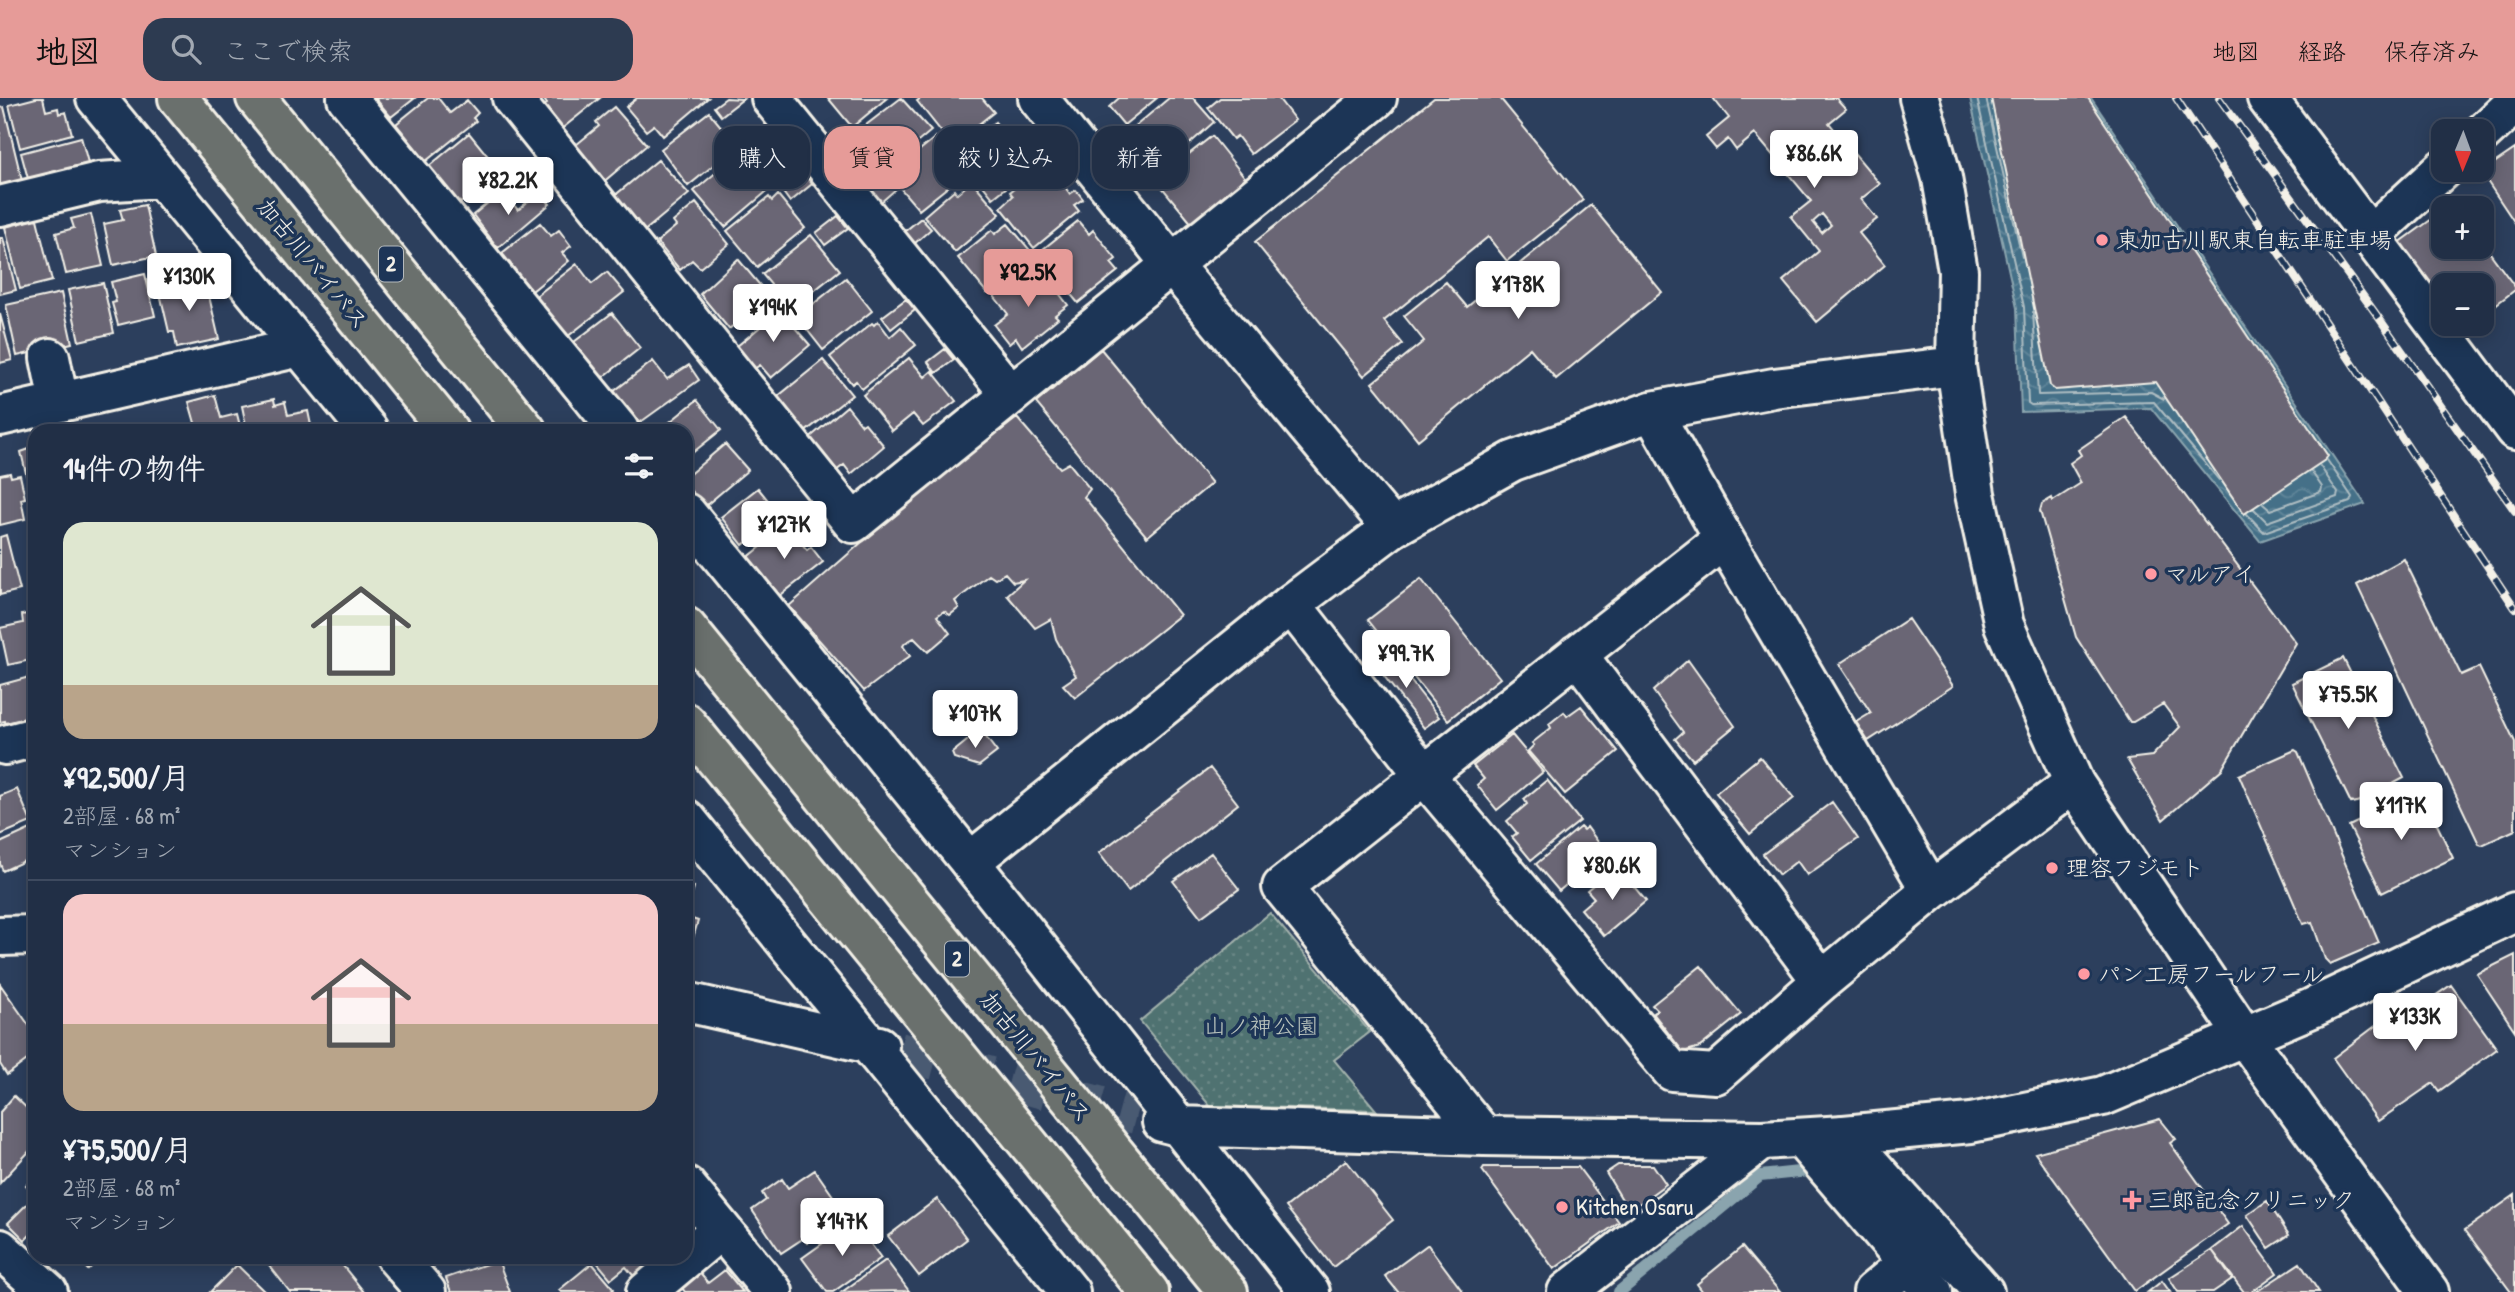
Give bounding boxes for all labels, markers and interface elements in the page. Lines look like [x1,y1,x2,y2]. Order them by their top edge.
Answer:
search box [143,18,633,81]
text: 地図 [35,29,101,73]
icon: search [167,30,205,68]
text: ここで検索 [223,33,353,68]
text: 地図 [2212,35,2260,67]
text: 経路 [2298,35,2346,67]
text: 保存済み [2384,35,2480,67]
north arrow [2431,119,2494,182]
map controls [2431,119,2494,336]
chip: 購入 [714,126,810,189]
chip: 賃貸 [824,126,920,189]
chip: 絞り込み [934,126,1078,189]
chip: 新着 [1092,126,1188,189]
pin: ¥86.6K [1757,130,1871,190]
text: ¥86.6K [1786,137,1842,168]
pin: ¥82.2K [451,158,565,217]
text: ¥82.2K [478,164,538,195]
street label: 加古川バイパス [251,192,376,336]
button: + [2431,196,2494,259]
place label: 東加古川駅東自転車駐車場 [2116,224,2392,255]
marker: 東加古川駅東自転車駐車場 [2094,232,2110,248]
road number: 2 [379,246,403,282]
pin: ¥92.5K [971,250,1085,309]
pin: ¥130K [140,254,238,313]
text: ¥92.5K [1000,256,1056,287]
text: ¥130K [163,260,215,291]
pin: ¥178K [1469,262,1567,321]
text: ¥178K [1492,268,1544,299]
button: − [2431,273,2494,336]
pin: ¥194K [724,285,822,344]
text: ¥194K [749,291,797,322]
icon: filters [620,447,658,485]
text: 14件の物件 [63,448,205,488]
pin: ¥127K [735,502,833,561]
text: ¥127K [757,508,811,539]
place label: マルアイ [2165,558,2255,589]
marker: マルアイ [2143,566,2159,582]
icon: home [298,568,424,694]
pin: ¥99.7K [1349,630,1463,690]
text: ¥99.7K [1378,637,1434,668]
pin: ¥75.5K [2291,672,2405,731]
text: ¥75.5K [2319,678,2377,709]
pin: ¥107K [926,690,1024,750]
text: ¥107K [949,697,1001,728]
text: ¥92,500/月 [63,757,190,797]
pin: ¥117K [2352,782,2450,842]
text: ¥117K [2376,789,2426,820]
text: 2部屋 · 68 m² [63,800,180,831]
text: マンション [63,834,177,865]
pin: ¥80.6K [1555,842,1669,902]
text: ¥80.6K [1583,849,1641,880]
place label: 理容フジモト [2066,852,2204,883]
marker: 理容フジモト [2044,860,2060,876]
icon: home [298,940,424,1066]
road number: 2 [945,942,969,976]
place label: パン工房フールフール [2098,958,2324,989]
marker: パン工房フールフール [2076,966,2092,982]
street label: 加古川バイパス [974,985,1099,1129]
pin: ¥133K [2366,993,2464,1053]
text: ¥133K [2389,1000,2441,1031]
park label: 山ノ神公園 [1204,1010,1319,1041]
text: ¥75,500/月 [63,1129,193,1169]
text: 2部屋 · 68 m² [63,1172,180,1203]
place label: 三郎記念クリニック [2148,1184,2355,1215]
marker: 三郎記念クリニック [2122,1190,2142,1210]
place label: Kitchen Osaru [1576,1191,1693,1222]
pin: ¥147K [793,1198,891,1258]
marker: Kitchen Osaru [1554,1199,1570,1215]
text: ¥147K [816,1205,868,1236]
text: マンション [63,1206,177,1237]

